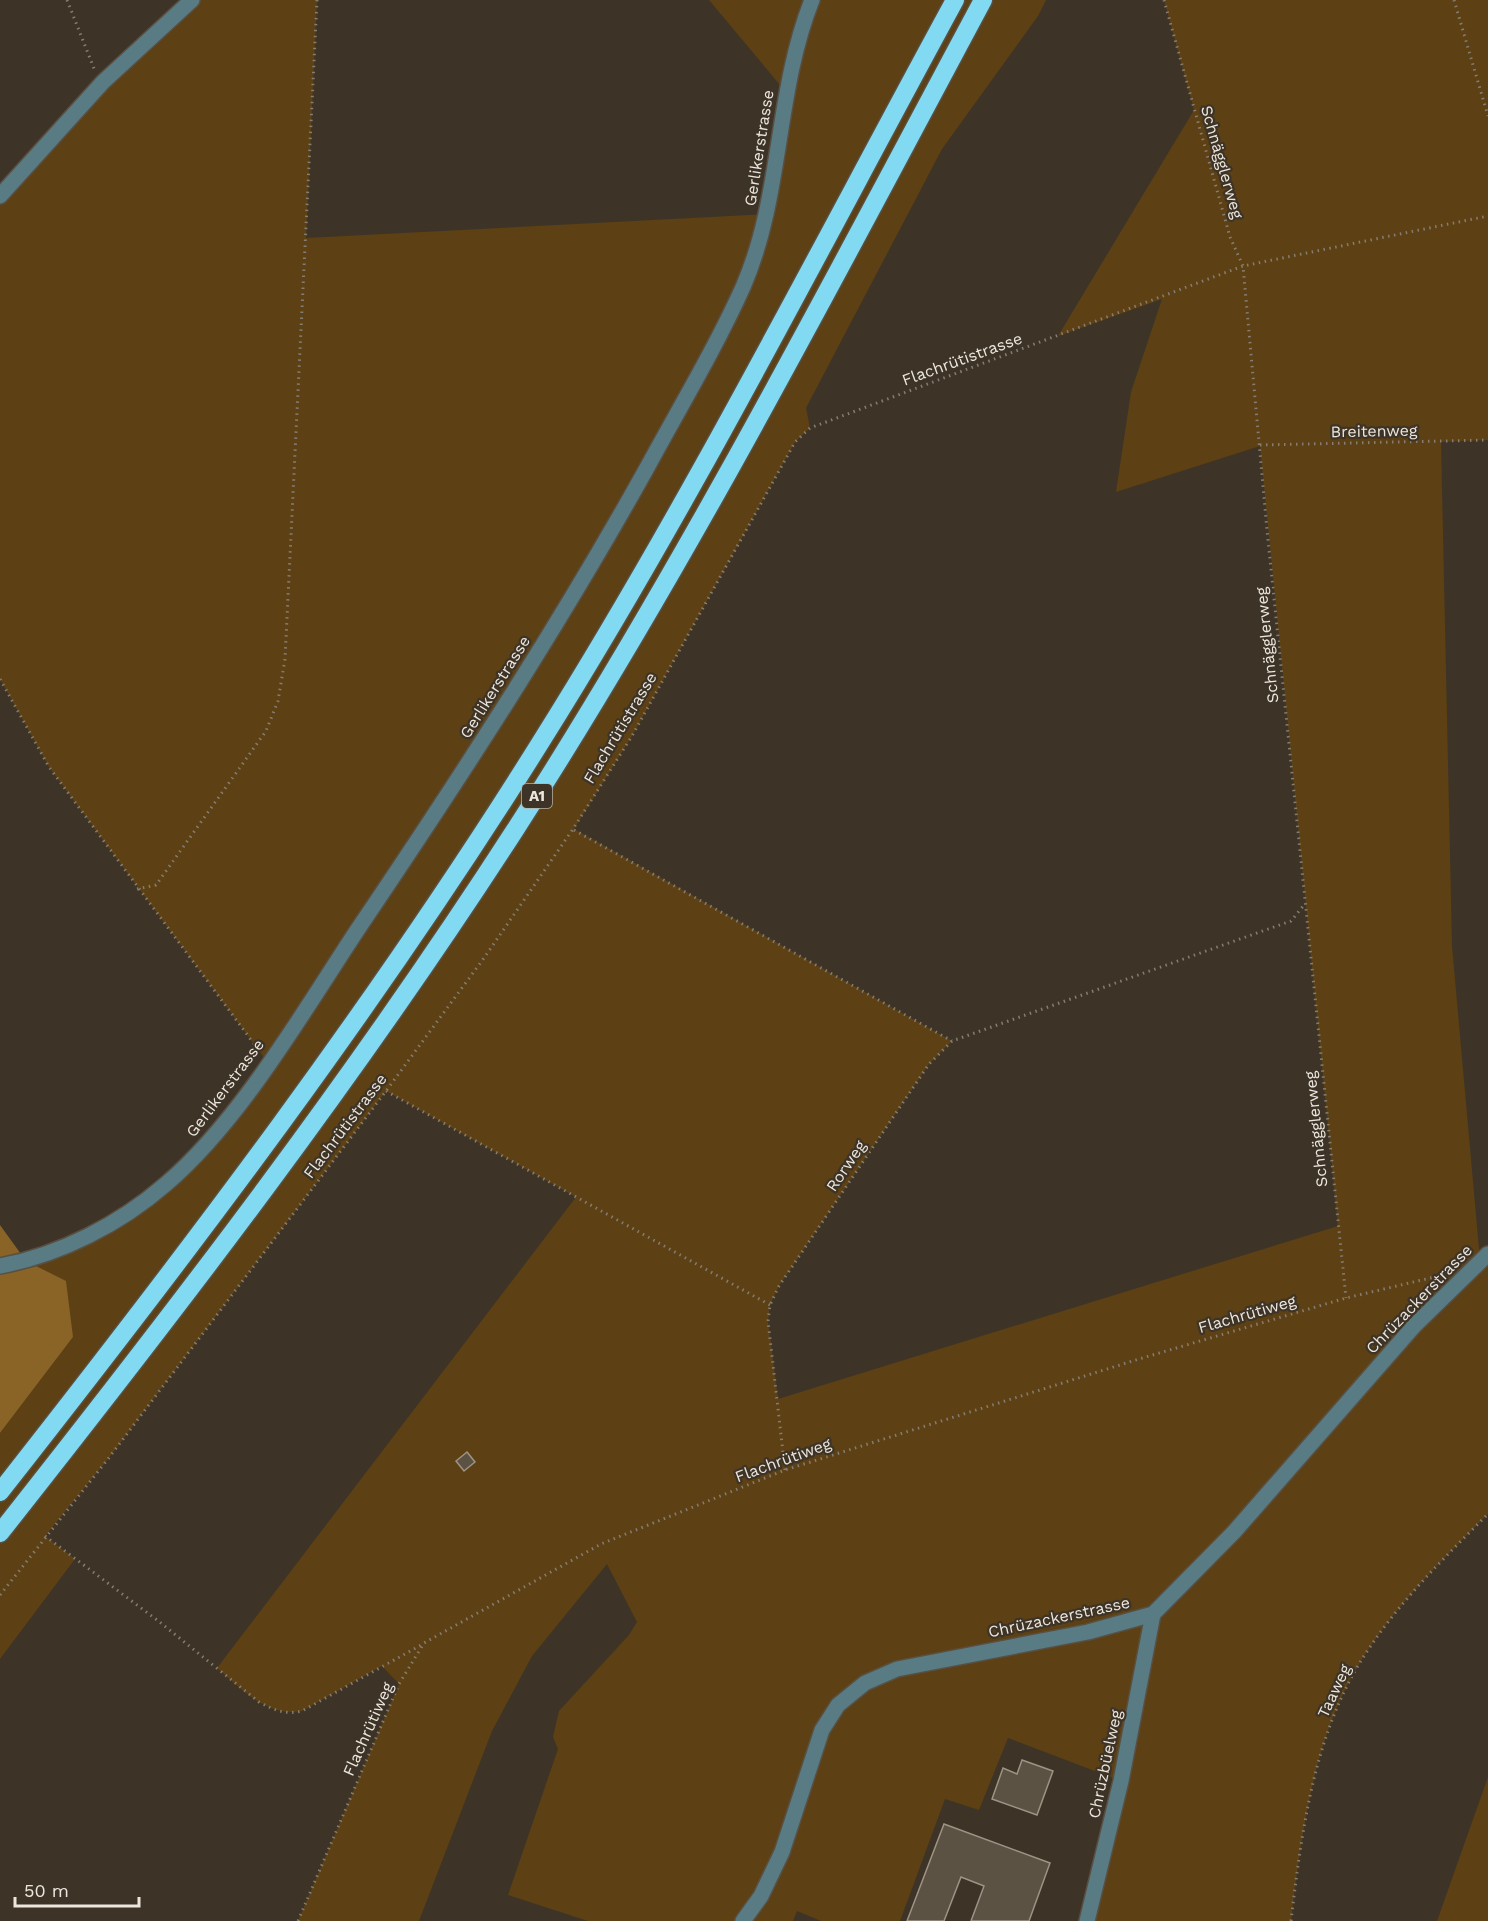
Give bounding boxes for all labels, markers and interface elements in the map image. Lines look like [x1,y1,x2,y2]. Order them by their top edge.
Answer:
street label: Gerlikerstrasse [740,89,778,207]
street label: Schnägglerweg [1197,103,1247,221]
street label: Flachrütistrasse [899,328,1025,390]
street label: Breitenweg [1330,421,1418,441]
street label: Schnägglerweg [1251,586,1283,704]
street label: Gerlikerstrasse [456,632,534,742]
street label: Flachrütistrasse [579,669,661,787]
road number: A1 [522,784,552,808]
street label: Gerlikerstrasse [182,1035,268,1141]
street label: Flachrütistrasse [299,1070,391,1182]
street label: Schnägglerweg [1300,1070,1332,1188]
street label: Rorweg [822,1137,870,1195]
street label: Chrüzackerstrasse [1362,1240,1476,1358]
street label: Flachrütiweg [1196,1291,1299,1337]
street label: Flachrütiweg [732,1434,834,1486]
street label: Chrüzackerstrasse [986,1593,1132,1641]
street label: Taaweg [1313,1661,1355,1721]
street label: Flachrütiweg [339,1679,397,1779]
street label: Chrüzbüelweg [1084,1708,1126,1820]
scale bar [15,1870,140,1908]
text: 50 m [24,1880,69,1901]

